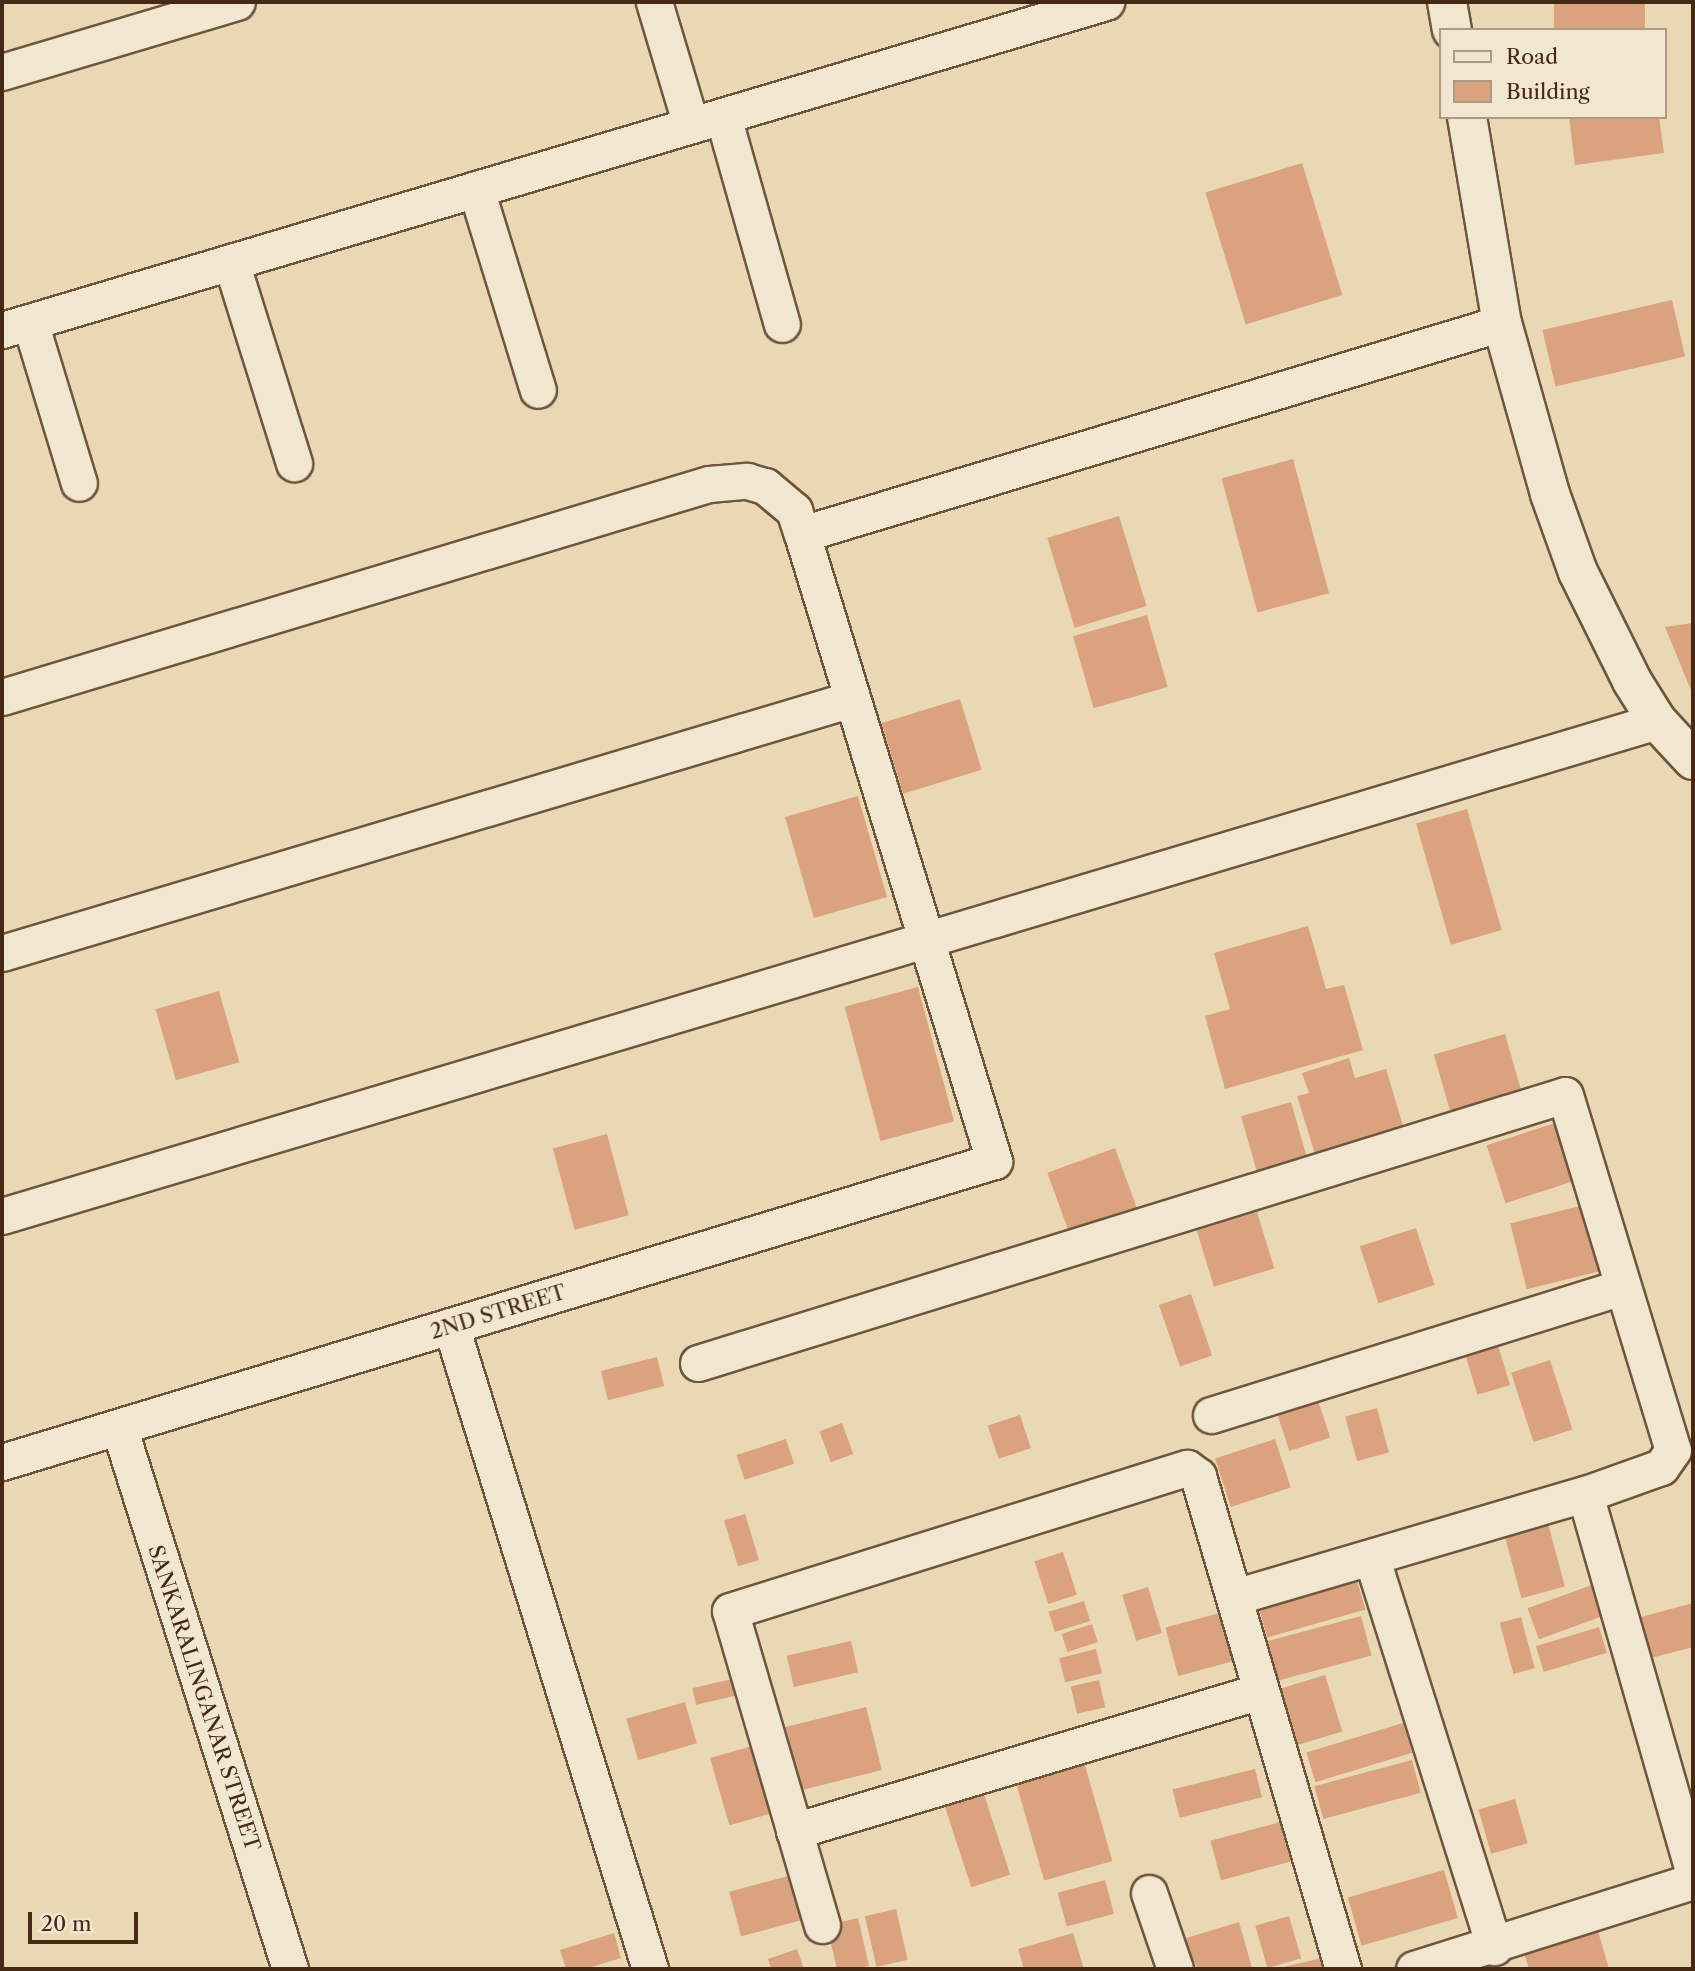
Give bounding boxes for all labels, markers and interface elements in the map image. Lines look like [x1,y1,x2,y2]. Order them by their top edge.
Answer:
legend [1440,28,1667,119]
text: Road [1506,44,1558,69]
text: Building [1506,79,1590,104]
street label: 2ND STREET [427,1279,569,1345]
street label: SANKARALINGANAR STREET [142,1541,266,1855]
scale bar [32,1898,142,1942]
text: 20 m [41,1911,92,1936]

